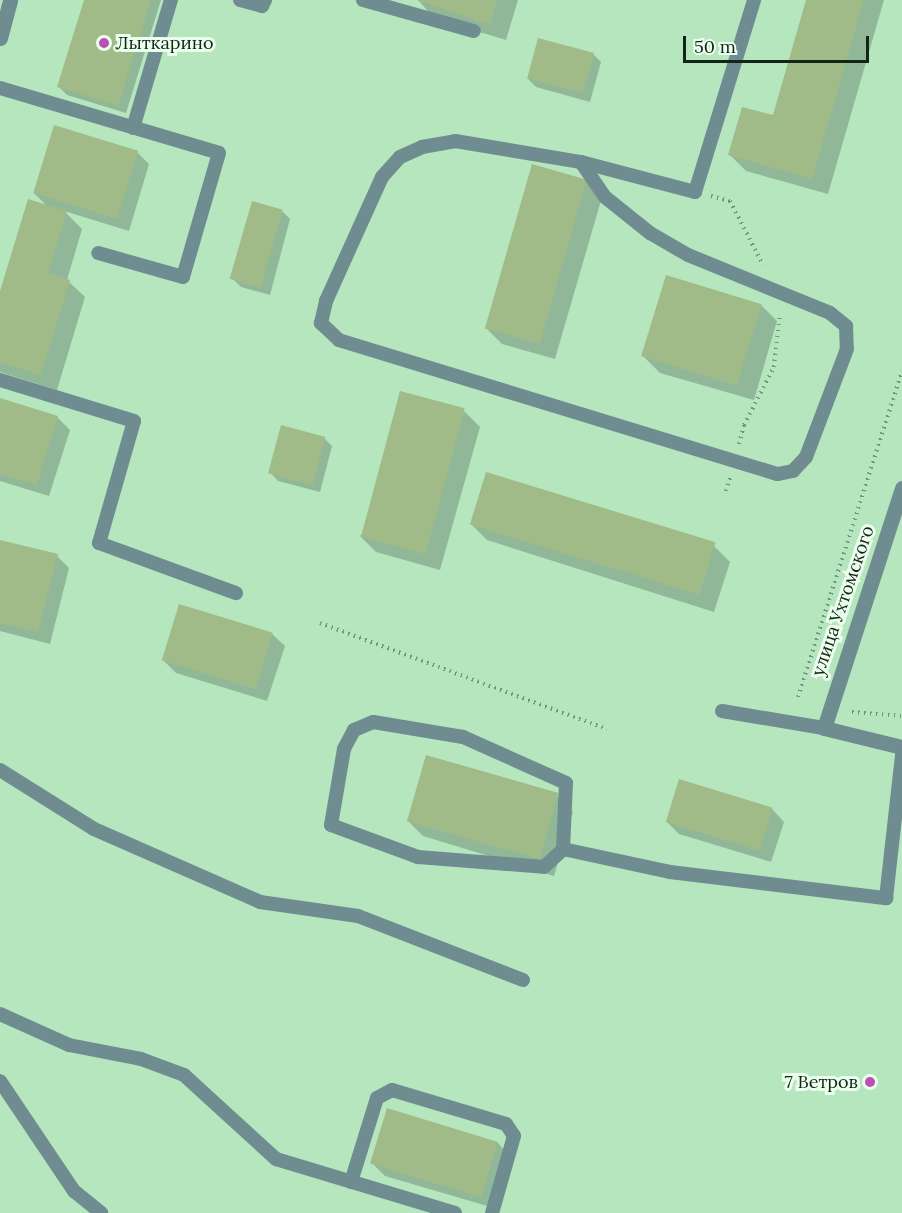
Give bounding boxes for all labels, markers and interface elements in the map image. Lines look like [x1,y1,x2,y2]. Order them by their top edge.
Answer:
scale bar [686,24,872,62]
place label: Лыткарино [116,32,213,54]
text: 50 m [694,35,736,58]
marker: Лыткарино [97,36,111,50]
street label: улица Ухтомского [807,523,879,679]
place label: 7 Ветров [784,1071,858,1093]
marker: 7 Ветров [863,1075,877,1089]

